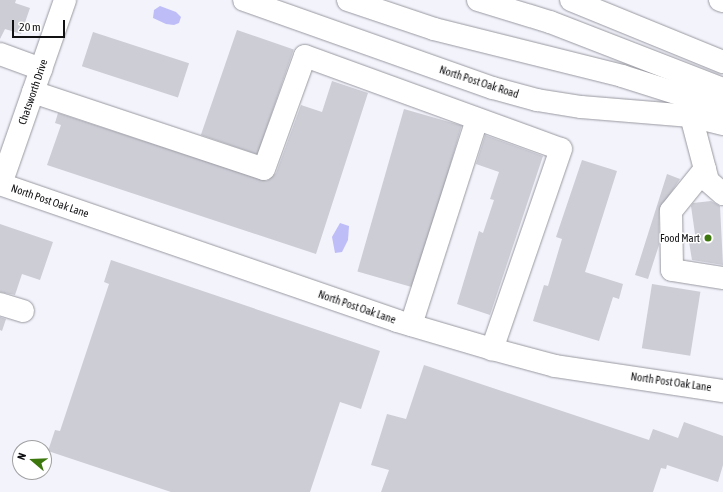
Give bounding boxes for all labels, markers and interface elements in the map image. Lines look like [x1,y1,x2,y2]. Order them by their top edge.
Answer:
scale bar [14,12,67,38]
text: 20 m [19,20,41,34]
street label: Chatsworth Drive [16,57,50,127]
street label: North Post Oak Road [438,63,520,101]
street label: North Post Oak Lane [9,182,91,220]
place label: Food Mart [660,231,700,245]
marker: Food Mart [703,233,713,243]
street label: North Post Oak Lane [316,288,398,326]
street label: North Post Oak Lane [630,370,712,394]
north arrow [12,440,52,480]
text: N [15,451,28,461]

